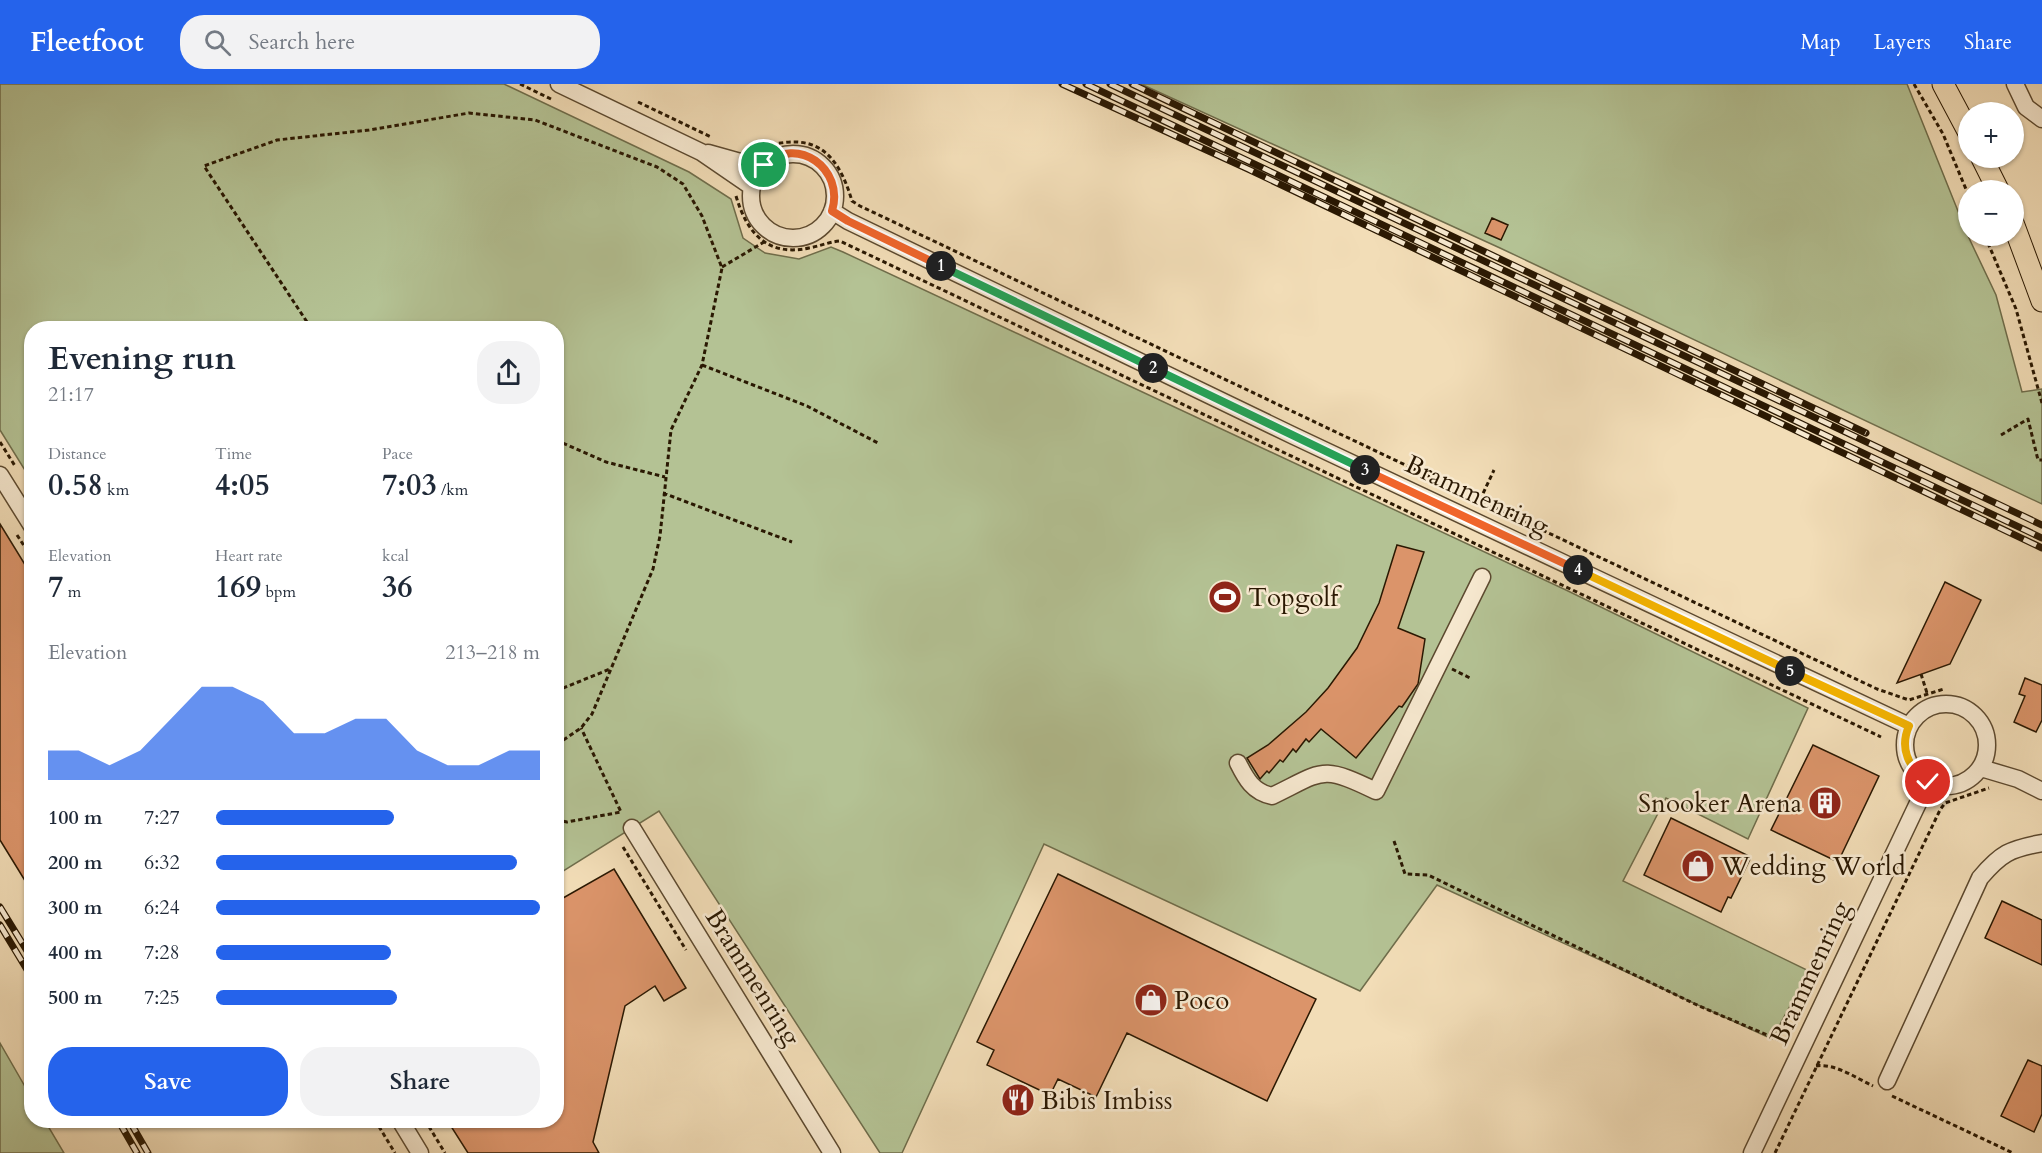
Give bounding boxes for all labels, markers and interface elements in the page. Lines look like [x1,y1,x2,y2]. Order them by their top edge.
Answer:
search box [180,15,600,69]
text: Fleetfoot [30,23,144,61]
icon: search [201,26,234,59]
text: Search here [249,27,355,57]
text: Map [1801,28,1841,57]
text: Layers [1874,28,1931,57]
text: Share [1964,28,2012,57]
map controls [1958,102,2024,246]
button: + [1958,102,2024,168]
pin [738,139,789,190]
icon: arrive [747,148,780,181]
button: − [1958,180,2024,246]
pin: 1 [926,251,956,281]
text: 1 [937,255,945,277]
text: Evening run [48,336,236,381]
button: share [477,341,540,404]
pin: 2 [1138,353,1168,383]
text: 2 [1149,357,1157,379]
text: 21:17 [48,381,94,408]
text: Distance [48,443,106,465]
text: Time [215,443,252,465]
text: Pace [382,443,413,465]
street label: Brammenring [1399,446,1555,544]
pin: 3 [1350,455,1380,485]
text: 3 [1361,459,1369,481]
text: 0.58 [48,465,103,506]
text: 4:05 [215,465,270,506]
text: 7:03 [382,465,437,506]
text: km [103,479,129,501]
text: /km [437,479,468,501]
text: Elevation [48,545,112,567]
text: Heart rate [215,545,283,567]
text: kcal [382,545,409,567]
pin: 4 [1563,555,1593,585]
text: 4 [1574,559,1582,581]
text: 7 [48,567,63,608]
text: 169 [215,567,261,608]
text: 36 [382,567,413,608]
sports icon: Topgolf [1207,579,1243,615]
place label: Topgolf [1248,580,1342,615]
text: m [63,581,81,603]
text: bpm [261,581,296,603]
text: Elevation [48,639,127,666]
text: 213–218 m [445,639,540,666]
pin: 5 [1775,656,1805,686]
text: 5 [1786,660,1794,682]
pin [1902,756,1953,807]
icon: check [1911,765,1944,798]
building icon: Snooker Arena [1807,785,1843,821]
place label: Snooker Arena [1638,786,1802,821]
text: 100 m [48,804,103,831]
text: 7:27 [144,804,180,831]
shop icon: Wedding World [1680,848,1716,884]
text: 200 m [48,849,103,876]
text: 6:32 [144,849,180,876]
place label: Wedding World [1720,849,1906,884]
text: 300 m [48,894,103,921]
text: 6:24 [144,894,180,921]
street label: Brammenring [1761,895,1859,1051]
street label: Brammenring [697,902,809,1052]
text: 400 m [48,939,103,966]
text: 7:28 [144,939,180,966]
shop icon: Poco [1133,982,1169,1018]
place label: Poco [1174,983,1229,1018]
text: 500 m [48,984,103,1011]
text: 7:25 [144,984,180,1011]
button: Save [48,1047,288,1116]
button: Share [300,1047,540,1116]
restaurant icon: Bibis Imbiss [1000,1082,1036,1118]
place label: Bibis Imbiss [1041,1083,1172,1118]

